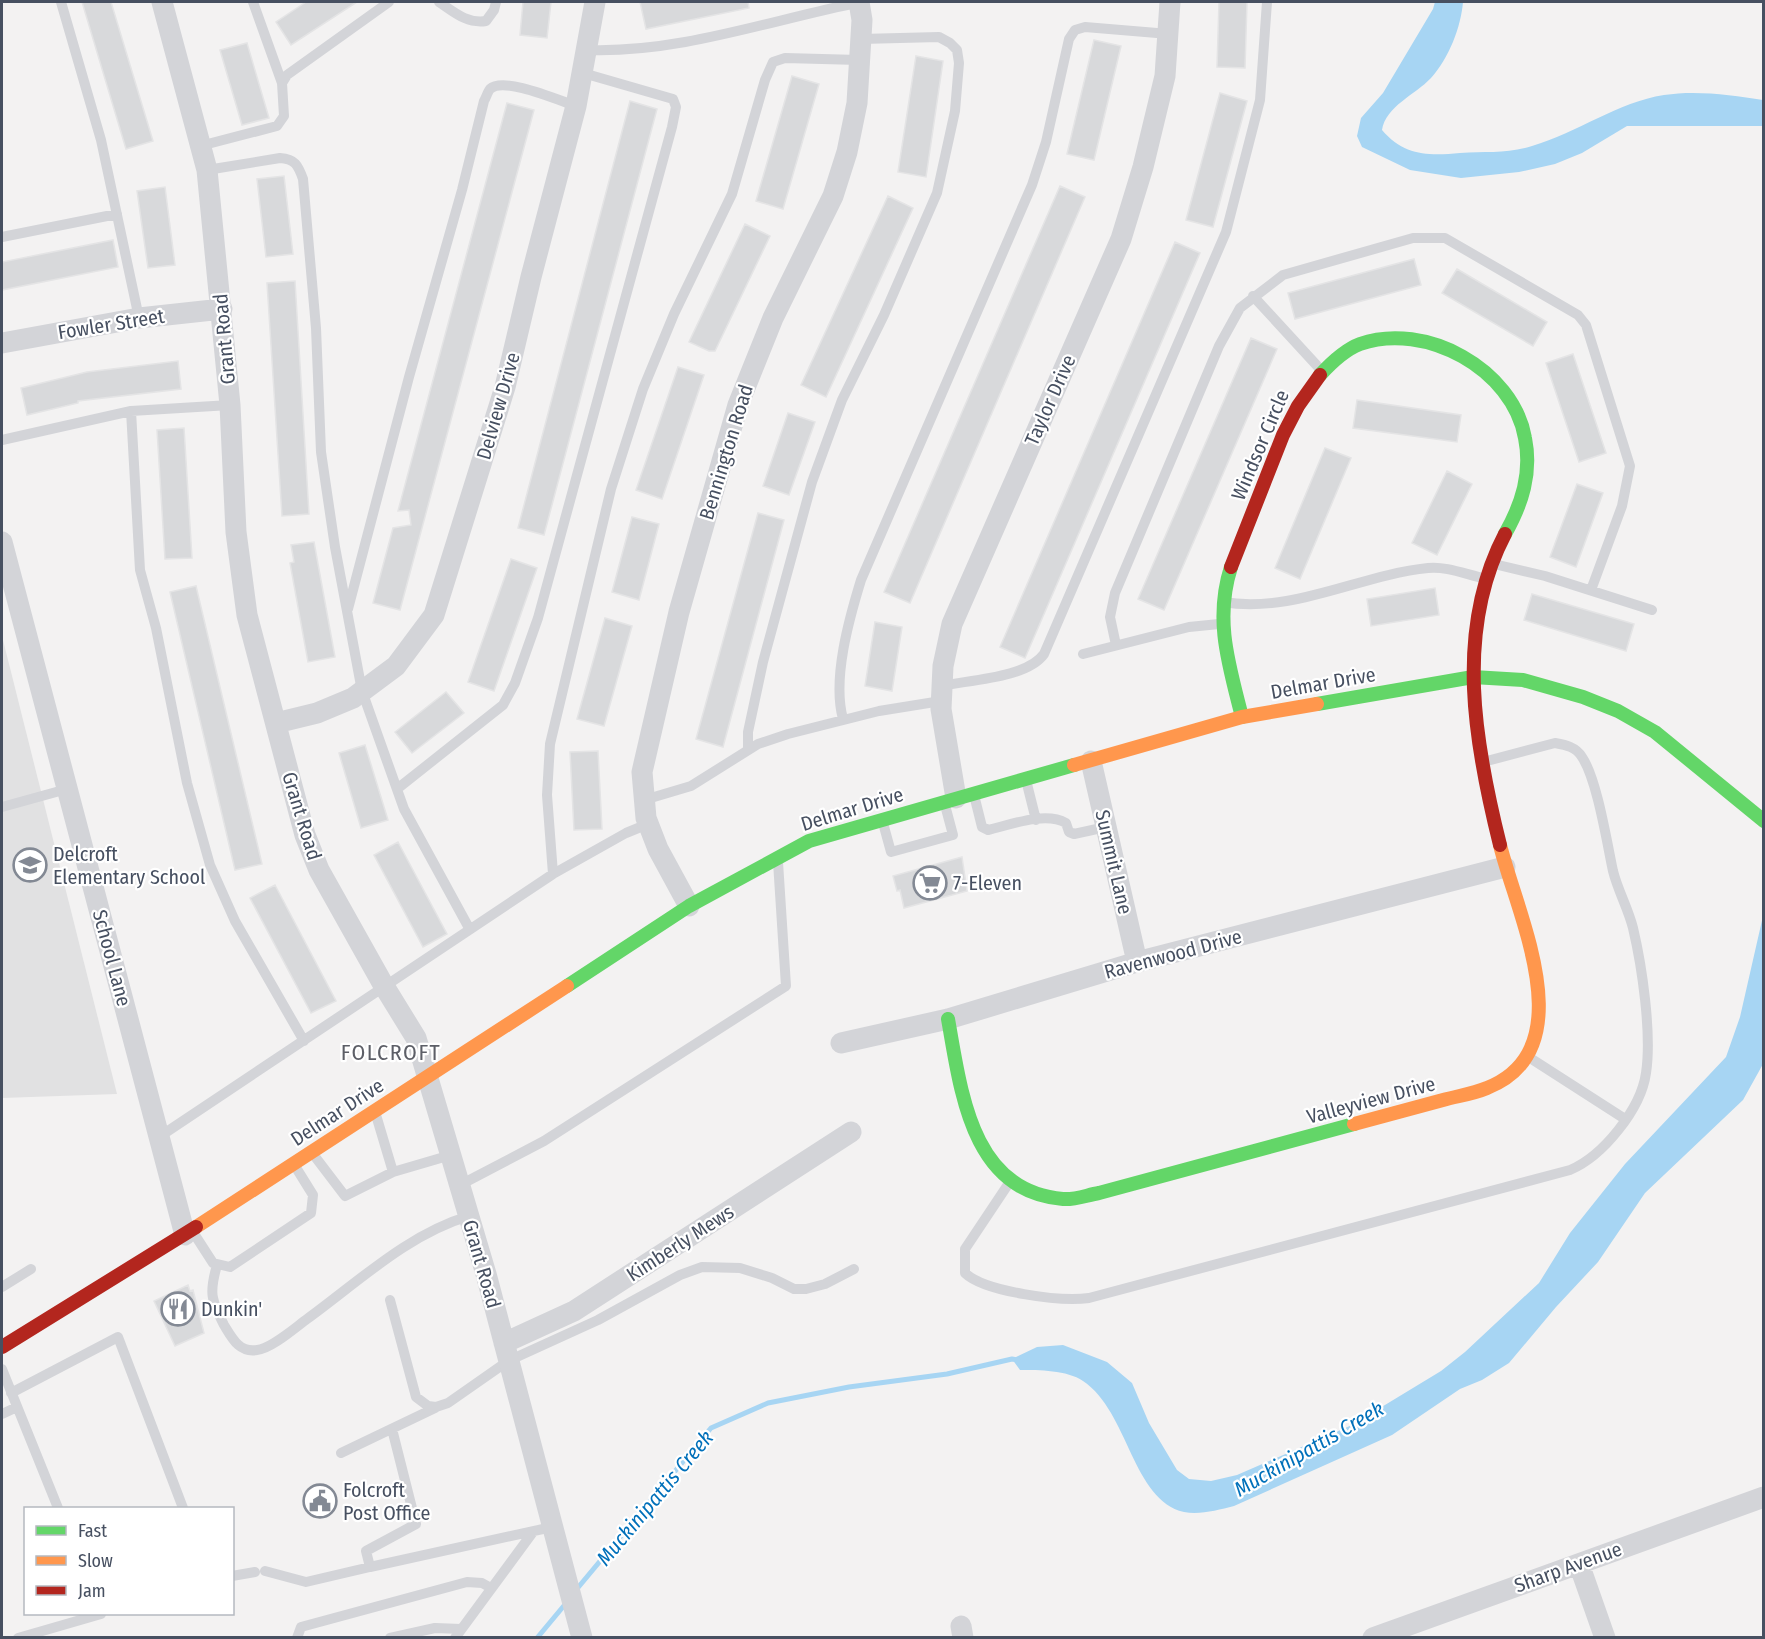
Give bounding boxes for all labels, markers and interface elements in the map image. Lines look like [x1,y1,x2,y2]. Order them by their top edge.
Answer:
street label: Grant Road [208,293,240,385]
street label: Fowler Street [56,304,166,344]
street label: Delview Drive [471,350,525,462]
street label: Taylor Drive [1019,351,1081,449]
street label: Bennington Road [694,381,758,523]
street label: Windsor Circle [1226,386,1294,504]
street label: Delmar Drive [1269,662,1377,704]
street label: Grant Road [277,769,327,863]
street label: Delmar Drive [798,782,906,836]
street label: Summit Lane [1090,807,1138,917]
place label: Delcroft Elementary School [53,842,205,889]
school or university icon: Delcroft Elementary School [12,847,48,883]
supermarket icon: 7-Eleven [912,865,948,901]
place label: 7-Eleven [953,871,1022,895]
street label: School Lane [88,907,136,1009]
street label: Ravenwood Drive [1102,924,1244,984]
district label: FOLCROFT [341,1039,441,1066]
street label: Valleyview Drive [1304,1071,1438,1129]
street label: Delmar Drive [286,1073,388,1151]
street label: Kimberly Mews [622,1199,738,1287]
street label: Grant Road [458,1217,506,1311]
restaurant icon: Dunkin' [160,1291,196,1327]
place label: Dunkin' [201,1297,262,1321]
water label: Muckinipattis Creek [1230,1396,1388,1502]
water label: Muckinipattis Creek [591,1425,719,1571]
place label: Folcroft Post Office [343,1478,430,1525]
public building icon: Folcroft Post Office [302,1483,338,1519]
legend [24,1507,234,1615]
text: Fast [78,1520,107,1542]
street label: Sharp Avenue [1511,1536,1625,1598]
text: Slow [78,1550,113,1572]
text: Jam [78,1580,106,1602]

